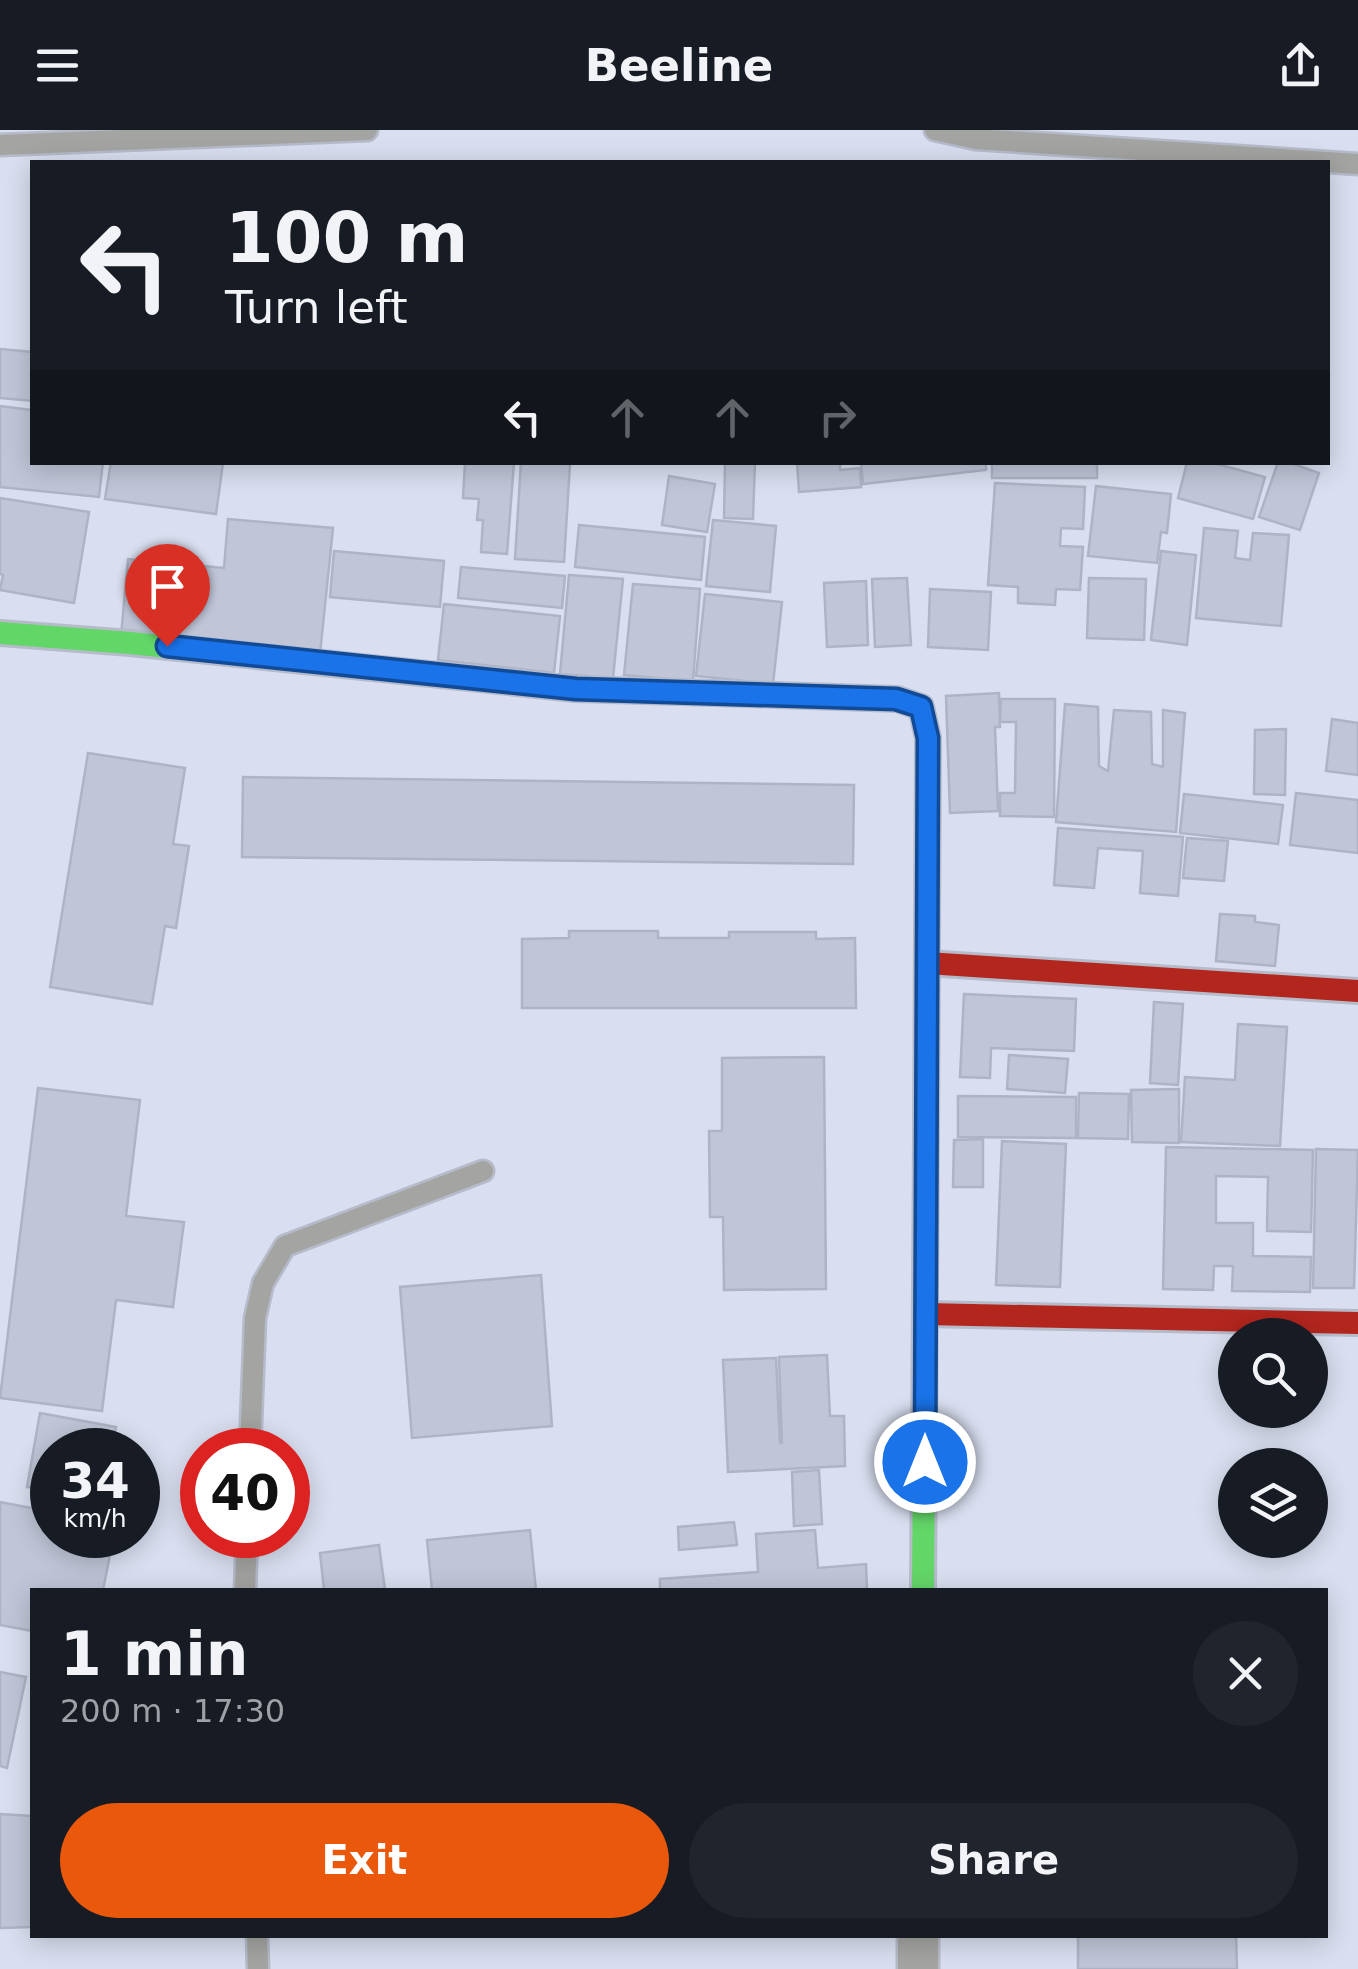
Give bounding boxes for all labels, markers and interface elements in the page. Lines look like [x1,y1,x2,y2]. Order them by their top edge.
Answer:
icon: menu [30,38,85,93]
icon: share [1273,38,1328,93]
text: Beeline [585,39,773,92]
text: 100 m [225,197,468,279]
icon: left [60,200,190,330]
text: Turn left [225,281,408,334]
icon: left [495,390,550,445]
icon: ahead [600,390,655,445]
icon: ahead [705,390,760,445]
icon: right [810,390,865,445]
pin [125,544,210,647]
icon: arrive [140,559,195,614]
map controls [1218,1318,1328,1558]
button: search [1218,1318,1328,1428]
position arrow [873,1410,977,1514]
speed limit sign: 40 [180,1428,310,1558]
button: layers [1218,1448,1328,1558]
text: 34 [60,1452,130,1510]
text: km/h [63,1504,127,1533]
text: 1 min [60,1619,248,1689]
button: close [1193,1621,1298,1726]
text: 200 m · 17:30 [60,1692,285,1730]
button: Exit [60,1803,669,1918]
button: Share [689,1803,1298,1918]

